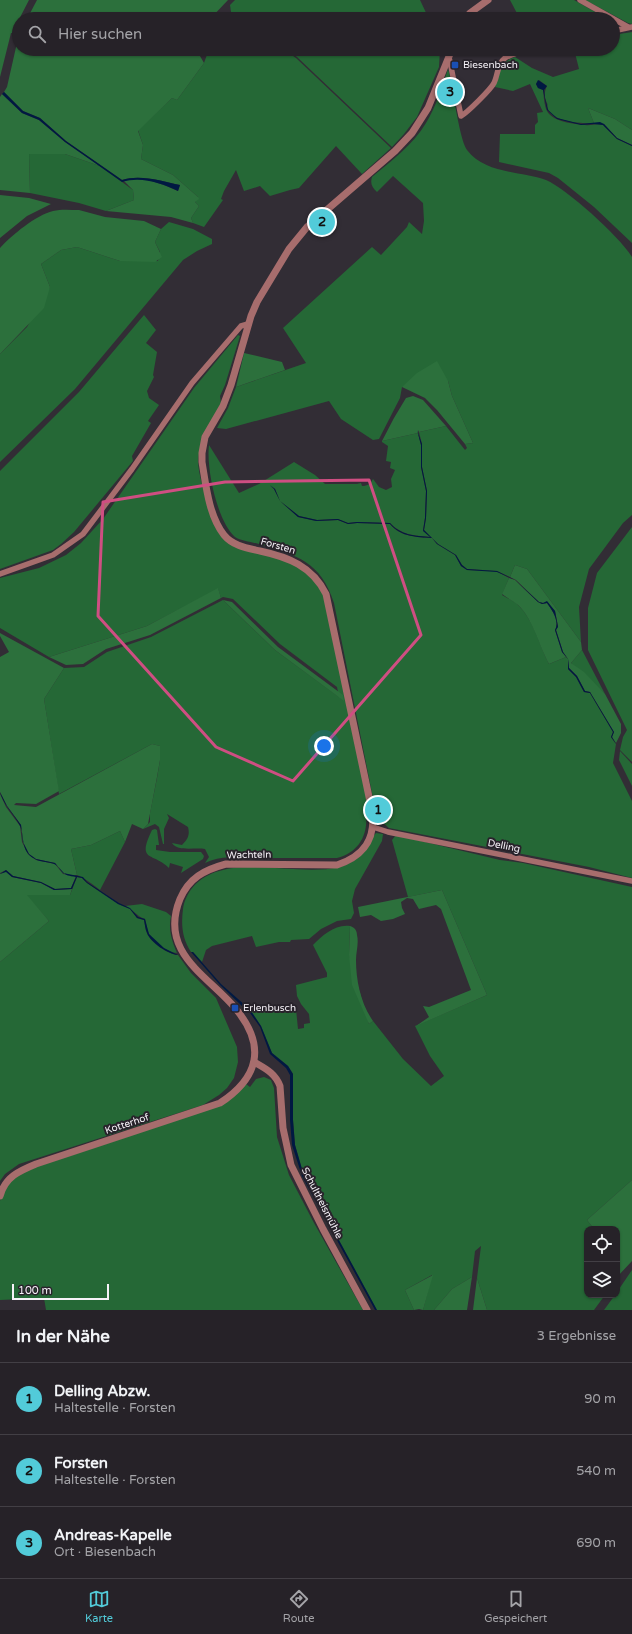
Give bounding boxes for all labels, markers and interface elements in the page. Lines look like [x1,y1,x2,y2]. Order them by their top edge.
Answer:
search box [12,12,620,56]
icon: search [26,23,48,45]
text: Hier suchen [58,25,142,43]
place label: Biesenbach [463,59,518,71]
marker: Biesenbach [450,60,460,70]
pin: 3 [437,77,463,107]
pin: 2 [309,207,335,237]
street label: Forsten [259,535,297,557]
your location [314,736,334,756]
pin: 1 [365,795,391,825]
street label: Delling [487,837,521,855]
street label: Wachteln [227,849,271,861]
place label: Erlenbusch [243,1002,296,1014]
marker: Erlenbusch [230,1003,240,1013]
street label: Kotterhof [103,1111,151,1137]
street label: Schultheismühle [299,1165,345,1241]
map controls [584,1226,620,1298]
button: locate [584,1226,620,1262]
button: layers [584,1262,620,1298]
scale bar [12,1282,109,1301]
text: 100 m [18,1284,52,1297]
text: In der Nähe [16,1326,110,1347]
text: 3 Ergebnisse [537,1328,616,1344]
text: Delling Abzw. [54,1382,150,1400]
text: 1 [25,1391,33,1407]
text: 90 m [584,1391,616,1407]
text: Haltestelle · Forsten [54,1400,176,1416]
text: Forsten [54,1454,108,1472]
text: 2 [25,1463,33,1479]
text: 540 m [576,1463,616,1479]
text: Haltestelle · Forsten [54,1472,176,1488]
text: Andreas-Kapelle [54,1526,172,1544]
text: 3 [25,1535,33,1551]
text: 690 m [576,1535,616,1551]
text: Ort · Biesenbach [54,1544,156,1560]
tab: Karte [85,1588,113,1625]
tab: Route [283,1588,314,1625]
tab: Gespeichert [484,1588,547,1625]

